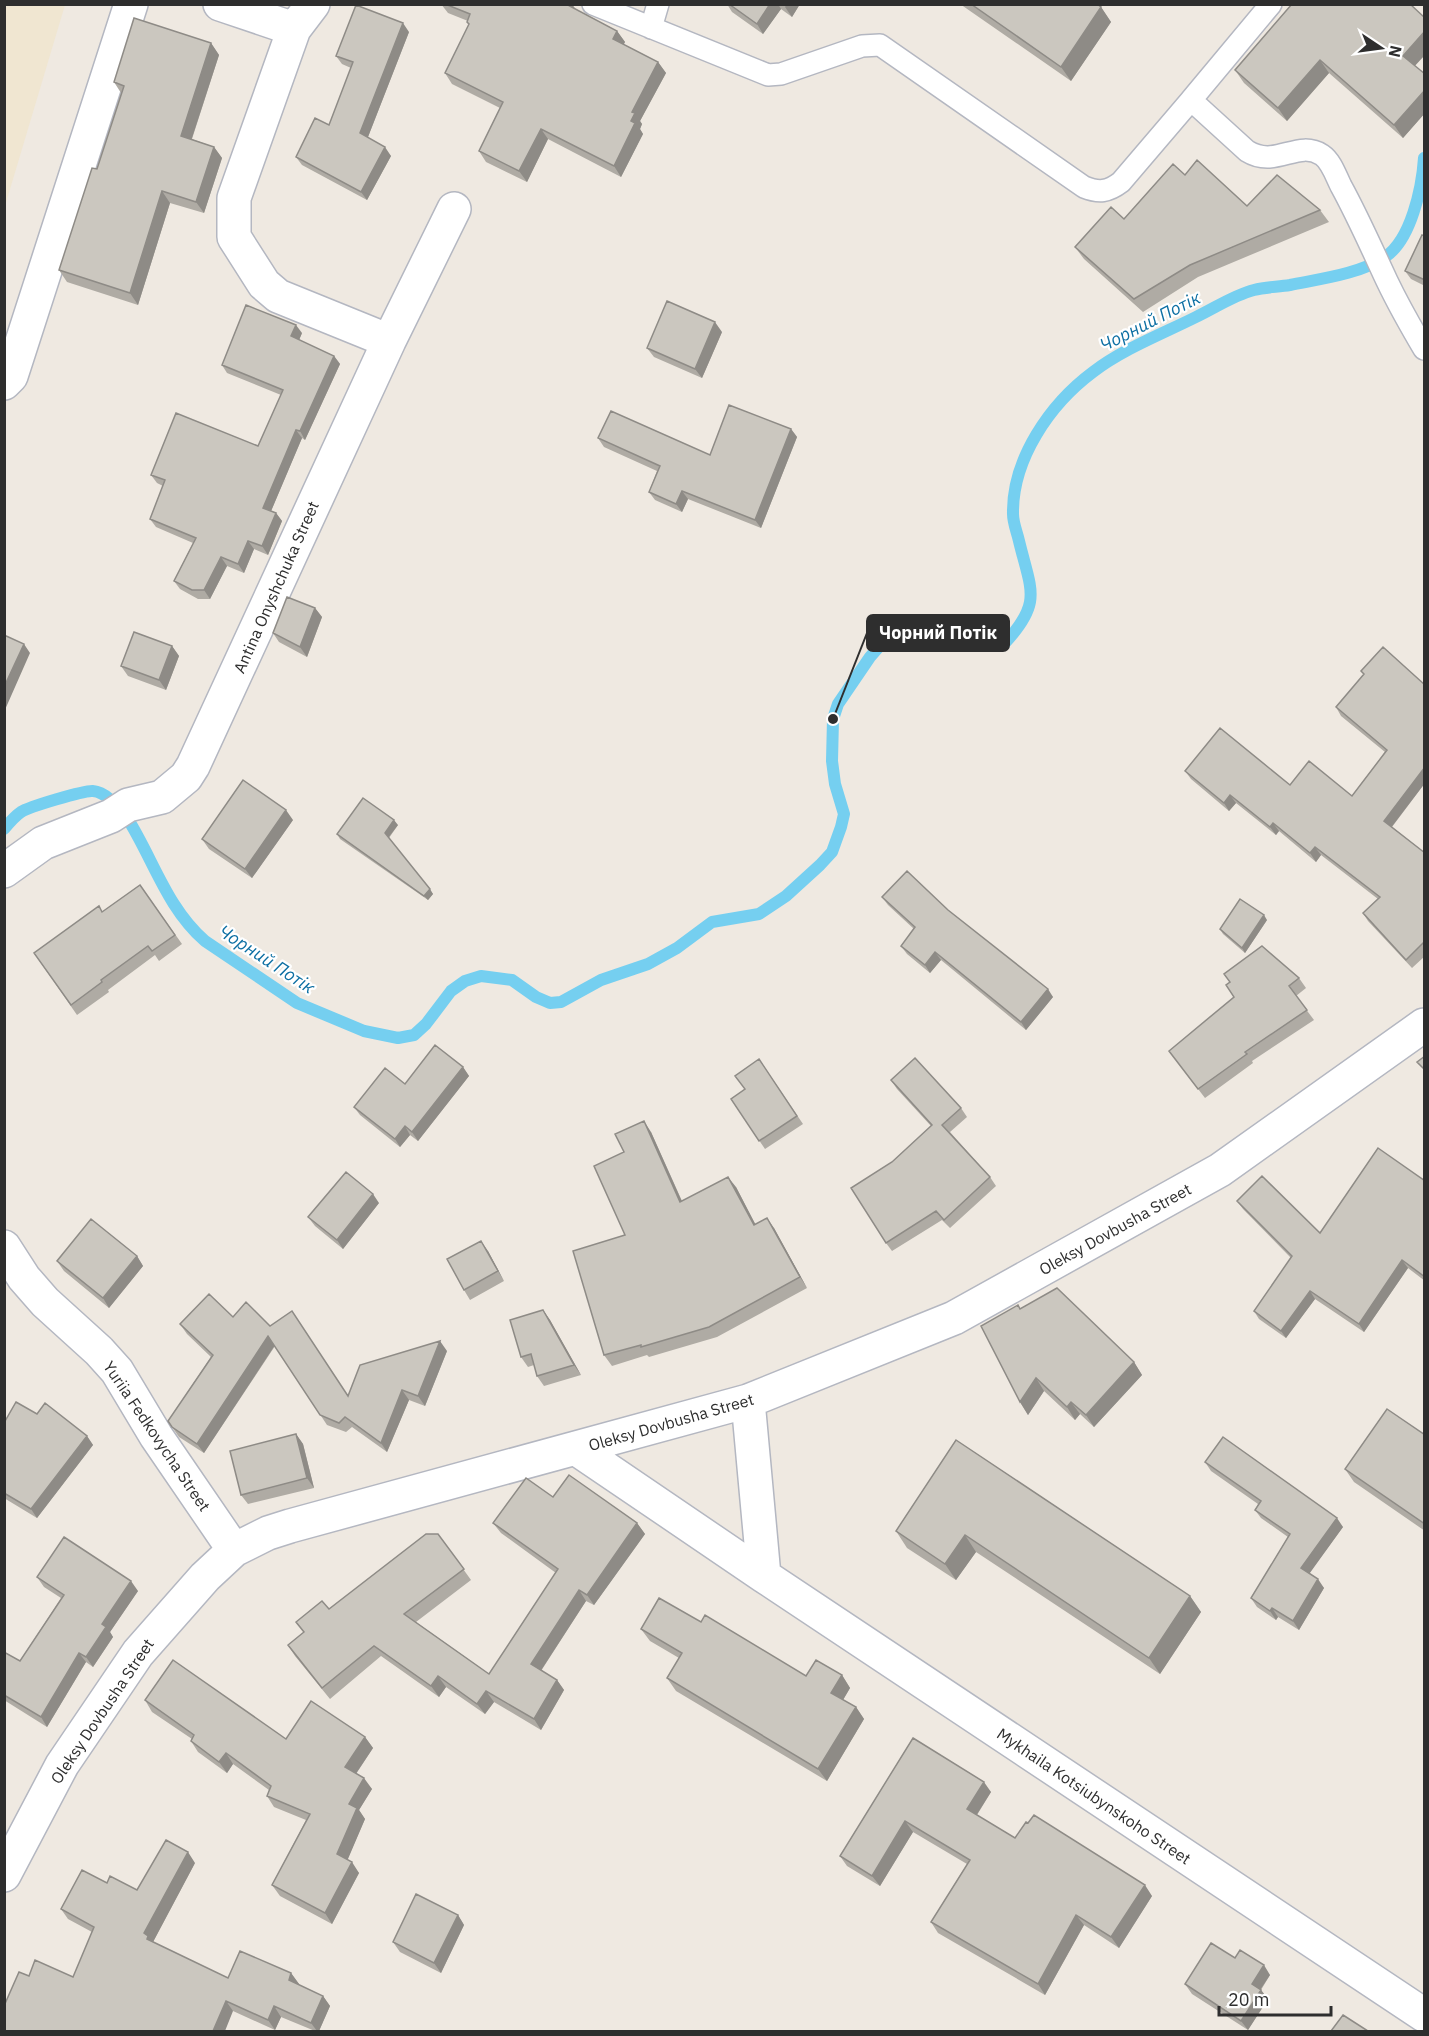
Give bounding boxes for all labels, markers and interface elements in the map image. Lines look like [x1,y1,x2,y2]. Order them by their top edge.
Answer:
north arrow [1351,18,1411,78]
text: N [1385,43,1407,59]
water label: Чорний Потік [1096,286,1205,356]
street label: Antina Onyshchuka Street [229,498,323,676]
callout: Чорний Потік [867,615,1009,651]
text: Чорний Потік [879,621,997,644]
water label: Чорний Потік [215,919,320,999]
street label: Oleksy Dovbusha Street [1035,1179,1195,1279]
street label: Yuriia Fedkovycha Street [99,1357,215,1515]
street label: Oleksy Dovbusha Street [586,1389,756,1455]
street label: Oleksy Dovbusha Street [46,1635,158,1787]
street label: Mykhaila Kotsiubynskoho Street [993,1723,1195,1869]
scale bar [1219,1979,1332,2017]
text: 20 m [1228,1988,1270,2011]

